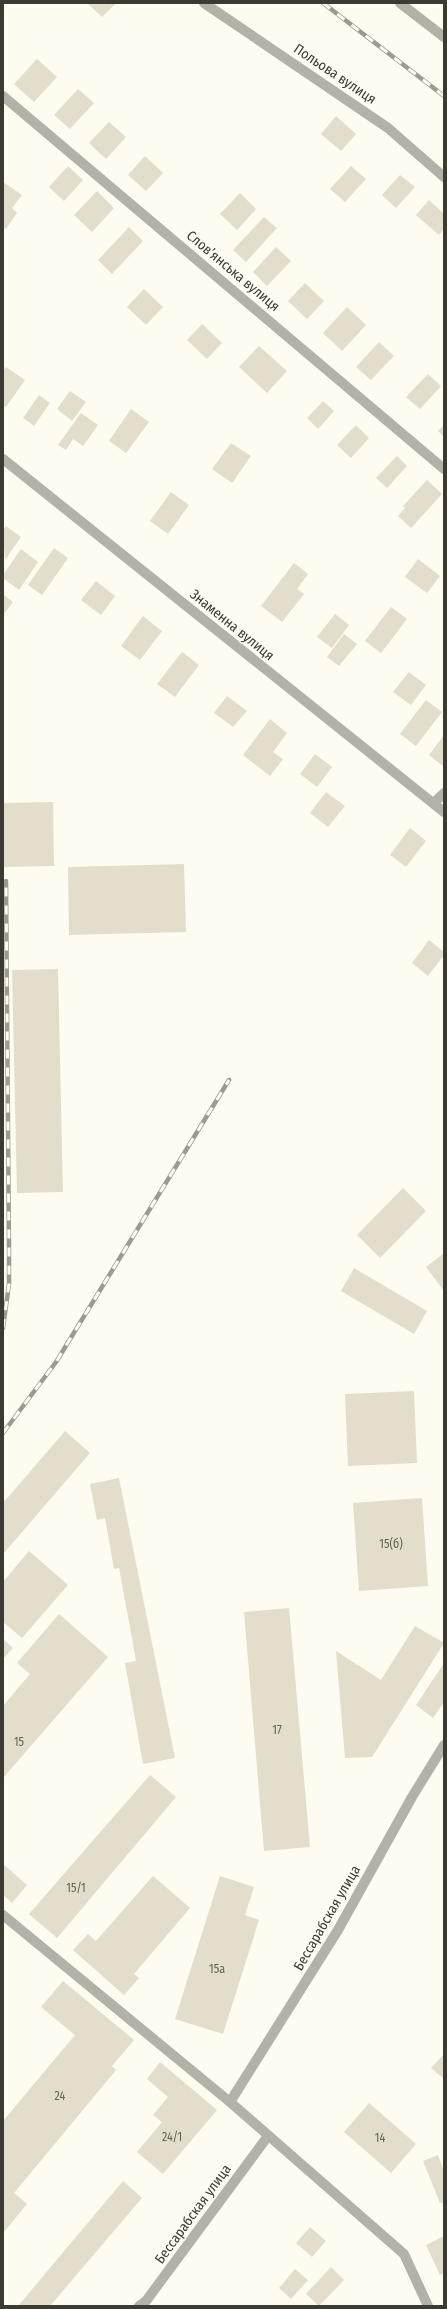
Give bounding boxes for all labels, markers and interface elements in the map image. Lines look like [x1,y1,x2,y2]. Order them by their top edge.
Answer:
street label: Польова вулиця [291,40,379,108]
street label: Слов’янська вулиця [183,227,283,315]
street label: Знаменна вулиця [186,586,278,664]
house number: 15(б) [379,1537,403,1551]
house number: 17 [272,1723,282,1737]
house number: 15 [14,1735,25,1749]
street label: Бессарабская улица [290,1862,364,1974]
house number: 15/1 [66,1881,86,1895]
house number: 15а [209,1962,225,1976]
house number: 24 [55,2089,66,2103]
house number: 24/1 [162,2130,182,2144]
house number: 14 [375,2131,385,2145]
street label: Бессарабская улица [151,2161,235,2267]

